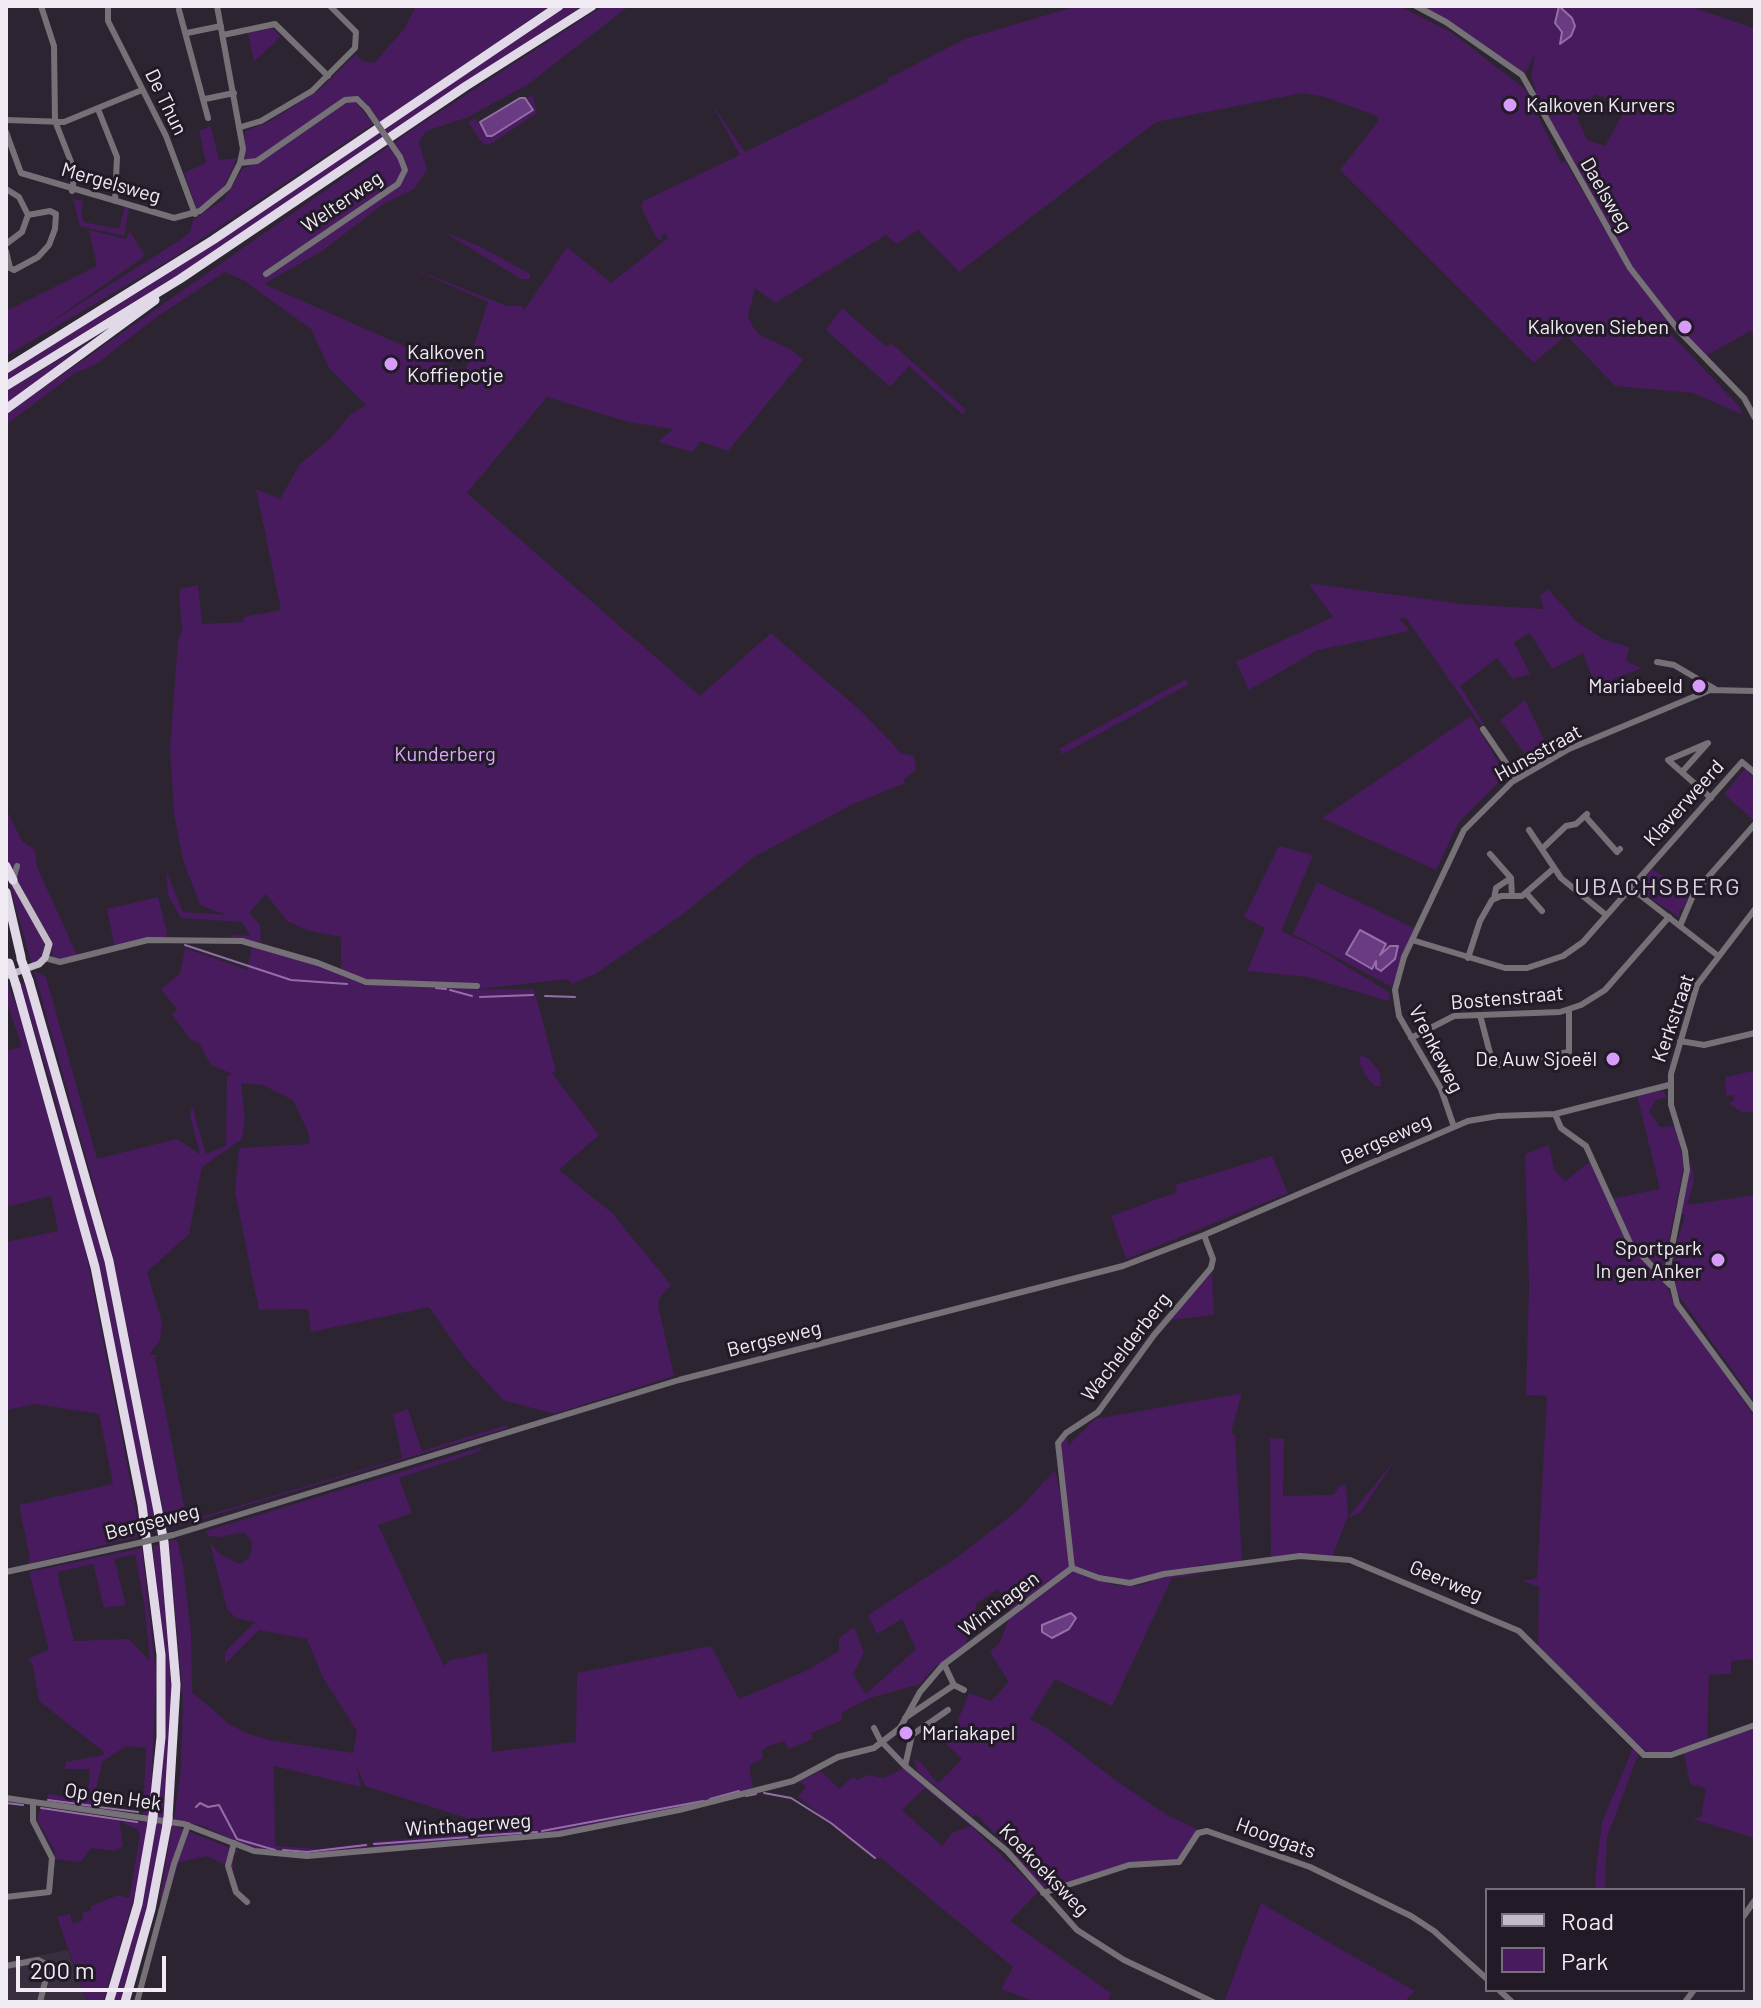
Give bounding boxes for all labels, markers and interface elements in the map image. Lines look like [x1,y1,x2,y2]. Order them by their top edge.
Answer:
street label: De Thun [140,65,192,139]
place label: Kalkoven Kurvers [1526,93,1675,117]
marker: Kalkoven Kurvers [1501,96,1519,114]
street label: Daelsweg [1575,153,1637,237]
street label: Mergelsweg [58,157,164,209]
street label: Welterweg [297,166,387,238]
place label: Kalkoven Sieben [1528,315,1669,339]
marker: Kalkoven Sieben [1676,318,1694,336]
place label: Kalkoven Koffiepotje [407,340,504,387]
marker: Kalkoven Koffiepotje [382,355,400,373]
place label: Mariabeeld [1588,674,1683,698]
marker: Mariabeeld [1690,677,1708,695]
street label: Hunsstraat [1490,719,1586,787]
park label: Kunderberg [394,742,496,766]
street label: Klaverweerd [1639,755,1729,851]
district label: UBACHSBERG [1574,873,1742,901]
street label: Kerkstraat [1647,971,1699,1065]
street label: Bostenstraat [1450,981,1564,1015]
street label: Vrenkeweg [1404,1001,1468,1097]
place label: De Auw Sjoeël [1475,1047,1597,1071]
marker: De Auw Sjoeël [1604,1050,1622,1068]
street label: Bergseweg [1337,1108,1435,1170]
place label: Sportpark In gen Anker [1595,1236,1702,1283]
marker: Sportpark In gen Anker [1709,1251,1727,1269]
street label: Wachelderberg [1076,1288,1176,1406]
street label: Bergseweg [724,1316,824,1362]
street label: Bergseweg [102,1499,202,1545]
street label: Geerweg [1406,1555,1486,1607]
street label: Winthagen [954,1566,1044,1642]
place label: Mariakapel [922,1721,1015,1745]
marker: Mariakapel [897,1724,915,1742]
street label: Op gen Hek [63,1778,163,1816]
street label: Winthagerweg [404,1809,532,1841]
street label: Hooggats [1233,1812,1319,1864]
street label: Koekoeksweg [994,1819,1094,1921]
legend [1485,1888,1745,1992]
text: Road [1561,1906,1614,1935]
scale bar [20,1940,170,1990]
text: Park [1561,1946,1608,1975]
text: 200 m [30,1955,95,1984]

